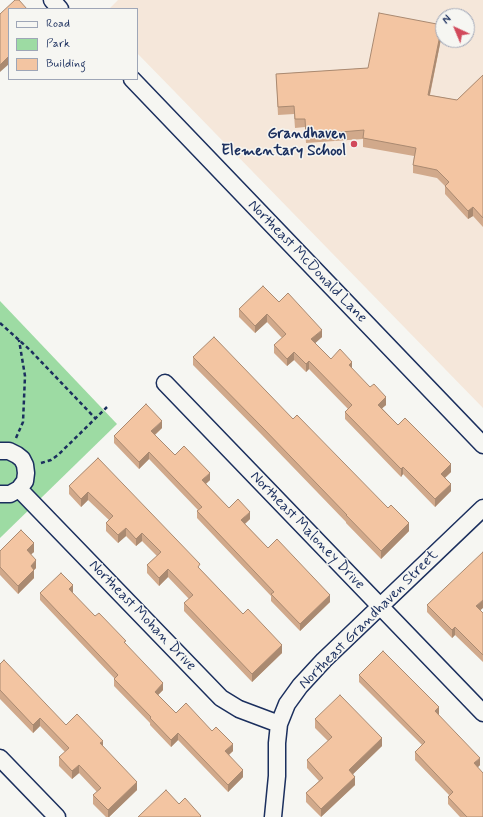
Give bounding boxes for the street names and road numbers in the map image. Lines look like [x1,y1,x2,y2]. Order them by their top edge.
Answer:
street label: Northeast McDonald Lane [244,197,370,327]
street label: Northeast Maloney Drive [246,468,368,594]
street label: Northeast Grandhaven Street [296,547,442,693]
street label: Northeast Mohan Drive [84,557,200,675]

